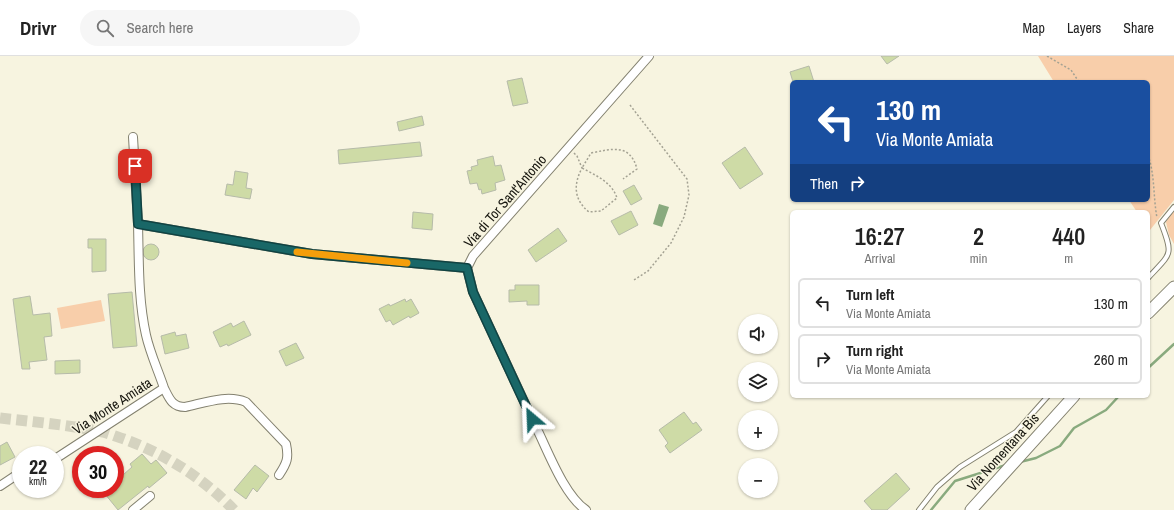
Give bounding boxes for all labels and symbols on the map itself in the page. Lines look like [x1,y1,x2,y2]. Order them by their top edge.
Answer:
pin [118,149,152,183]
street label: Via di Tor Sant'Antonio [460,151,550,251]
street label: Via Monte Amiata [69,373,156,438]
position arrow [511,398,553,440]
street label: Via Nomentana Bis [963,409,1043,495]
speed limit sign: 30 [72,446,124,498]

